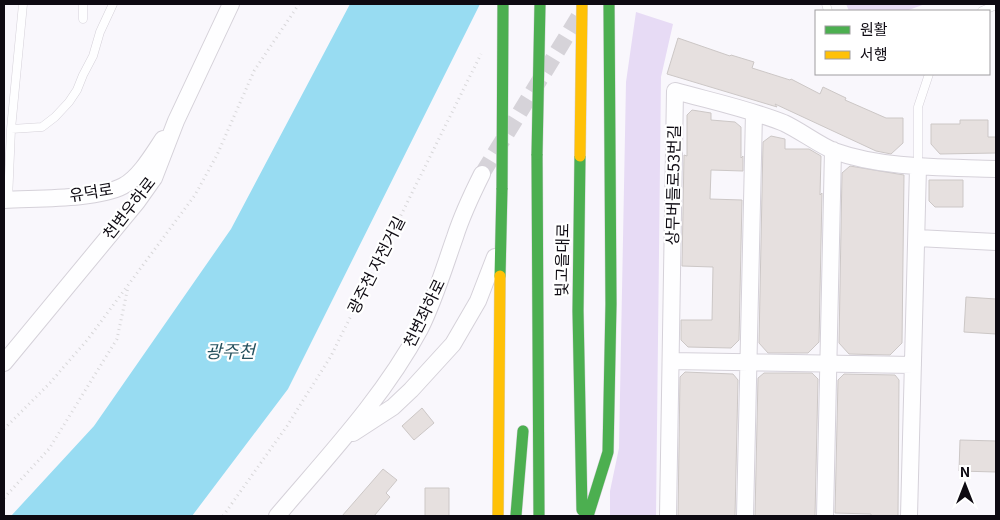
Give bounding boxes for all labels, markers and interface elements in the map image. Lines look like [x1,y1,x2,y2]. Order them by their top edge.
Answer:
legend [815,10,990,75]
text: 원활 [860,18,888,39]
text: 서행 [860,43,888,64]
street label: 상무버들로53번길 [659,124,685,246]
street label: 천변우하로 [96,171,160,244]
street label: 유덕로 [67,176,115,206]
street label: 광주천 자전거길 [340,212,410,317]
street label: 빛고을대로 [548,223,574,297]
street label: 천변좌하로 [396,274,450,351]
water label: 광주천 [205,337,257,363]
north arrow [940,460,990,510]
text: N [960,461,970,481]

